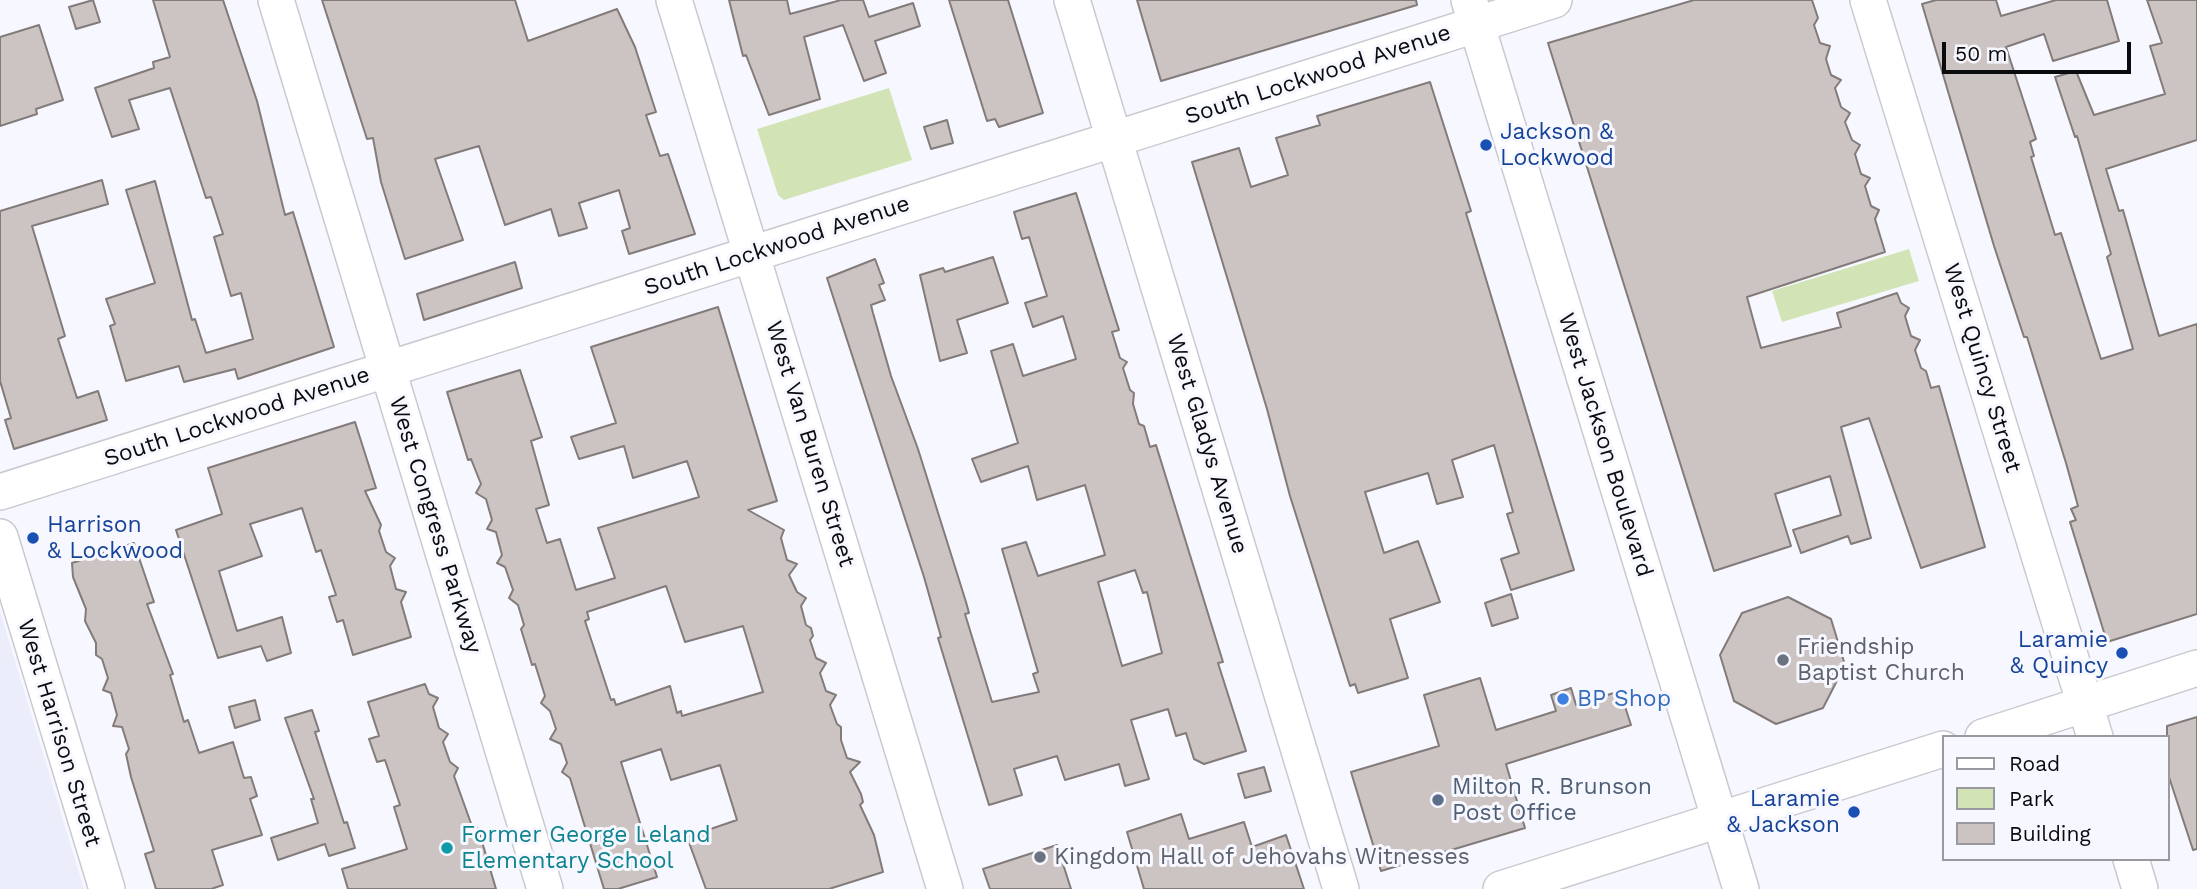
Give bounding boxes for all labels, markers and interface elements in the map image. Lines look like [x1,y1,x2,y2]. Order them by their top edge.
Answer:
street label: South Lockwood Avenue [1182,19,1454,131]
scale bar [1945,28,2134,72]
text: 50 m [1955,41,2007,66]
place label: Jackson & Lockwood [1500,118,1614,172]
marker: Jackson & Lockwood [1478,137,1494,153]
street label: South Lockwood Avenue [641,190,913,302]
street label: West Quincy Street [1937,260,2027,476]
street label: West Jackson Boulevard [1552,310,1658,580]
street label: West Van Buren Street [759,318,861,570]
street label: West Gladys Avenue [1160,331,1254,557]
street label: South Lockwood Avenue [101,361,373,473]
street label: West Congress Parkway [383,393,487,657]
place label: Harrison & Lockwood [47,511,183,565]
marker: Harrison & Lockwood [25,530,41,546]
street label: West Harrison Street [11,616,107,850]
place label: Laramie & Quincy [2010,626,2108,680]
place label: Friendship Baptist Church [1797,633,1965,687]
marker: Laramie & Quincy [2114,645,2130,661]
marker: Friendship Baptist Church [1775,652,1791,668]
place label: BP Shop [1577,685,1671,713]
marker: BP Shop [1555,691,1571,707]
legend [1941,735,2169,861]
text: Road [2009,751,2060,776]
place label: Milton R. Brunson Post Office [1452,773,1652,827]
place label: Laramie & Jackson [1726,785,1840,839]
text: Park [2009,786,2054,811]
marker: Milton R. Brunson Post Office [1430,792,1446,808]
marker: Laramie & Jackson [1846,804,1862,820]
place label: Former George Leland Elementary School [461,821,711,875]
text: Building [2009,821,2091,846]
marker: Former George Leland Elementary School [439,840,455,856]
place label: Kingdom Hall of Jehovahs Witnesses [1054,843,1470,871]
marker: Kingdom Hall of Jehovahs Witnesses [1032,849,1048,865]

